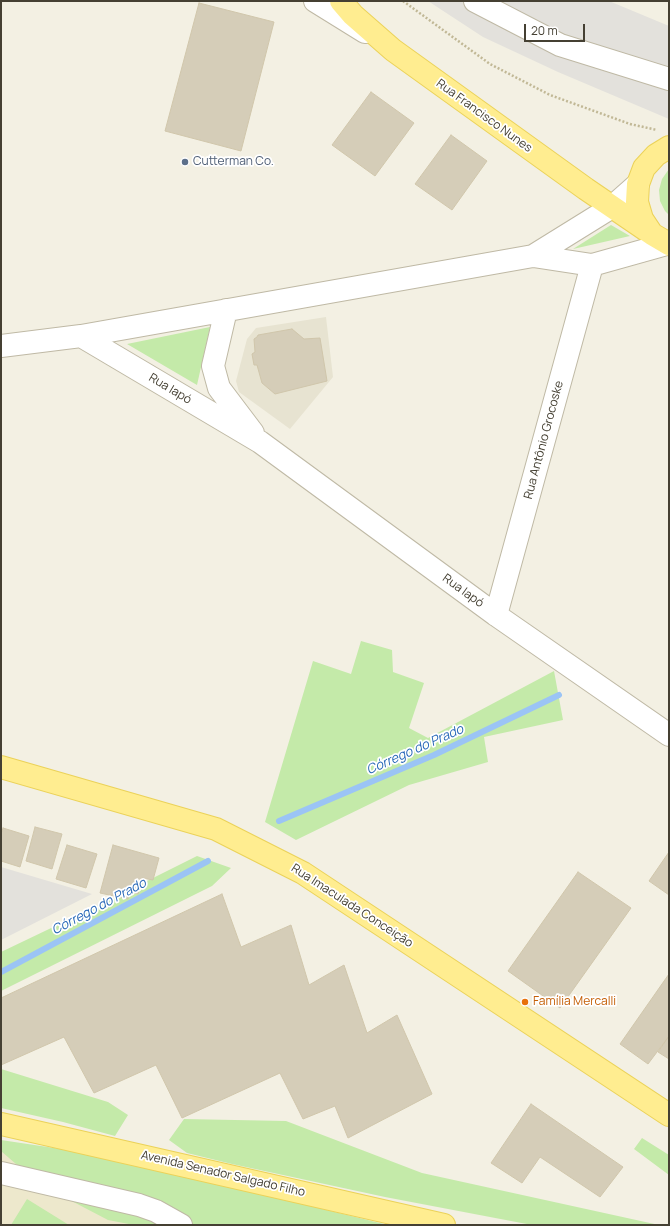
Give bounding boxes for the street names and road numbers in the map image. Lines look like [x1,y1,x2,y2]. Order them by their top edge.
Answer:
street label: Rua Francisco Nunes [433,76,535,156]
street label: Rua Iapó [146,371,194,407]
street label: Rua Antônio Grocoske [521,379,567,501]
street label: Rua Iapó [440,571,486,611]
street label: Rua Imaculada Conceição [288,861,416,951]
street label: Avenida Senador Salgado Filho [140,1148,306,1200]

